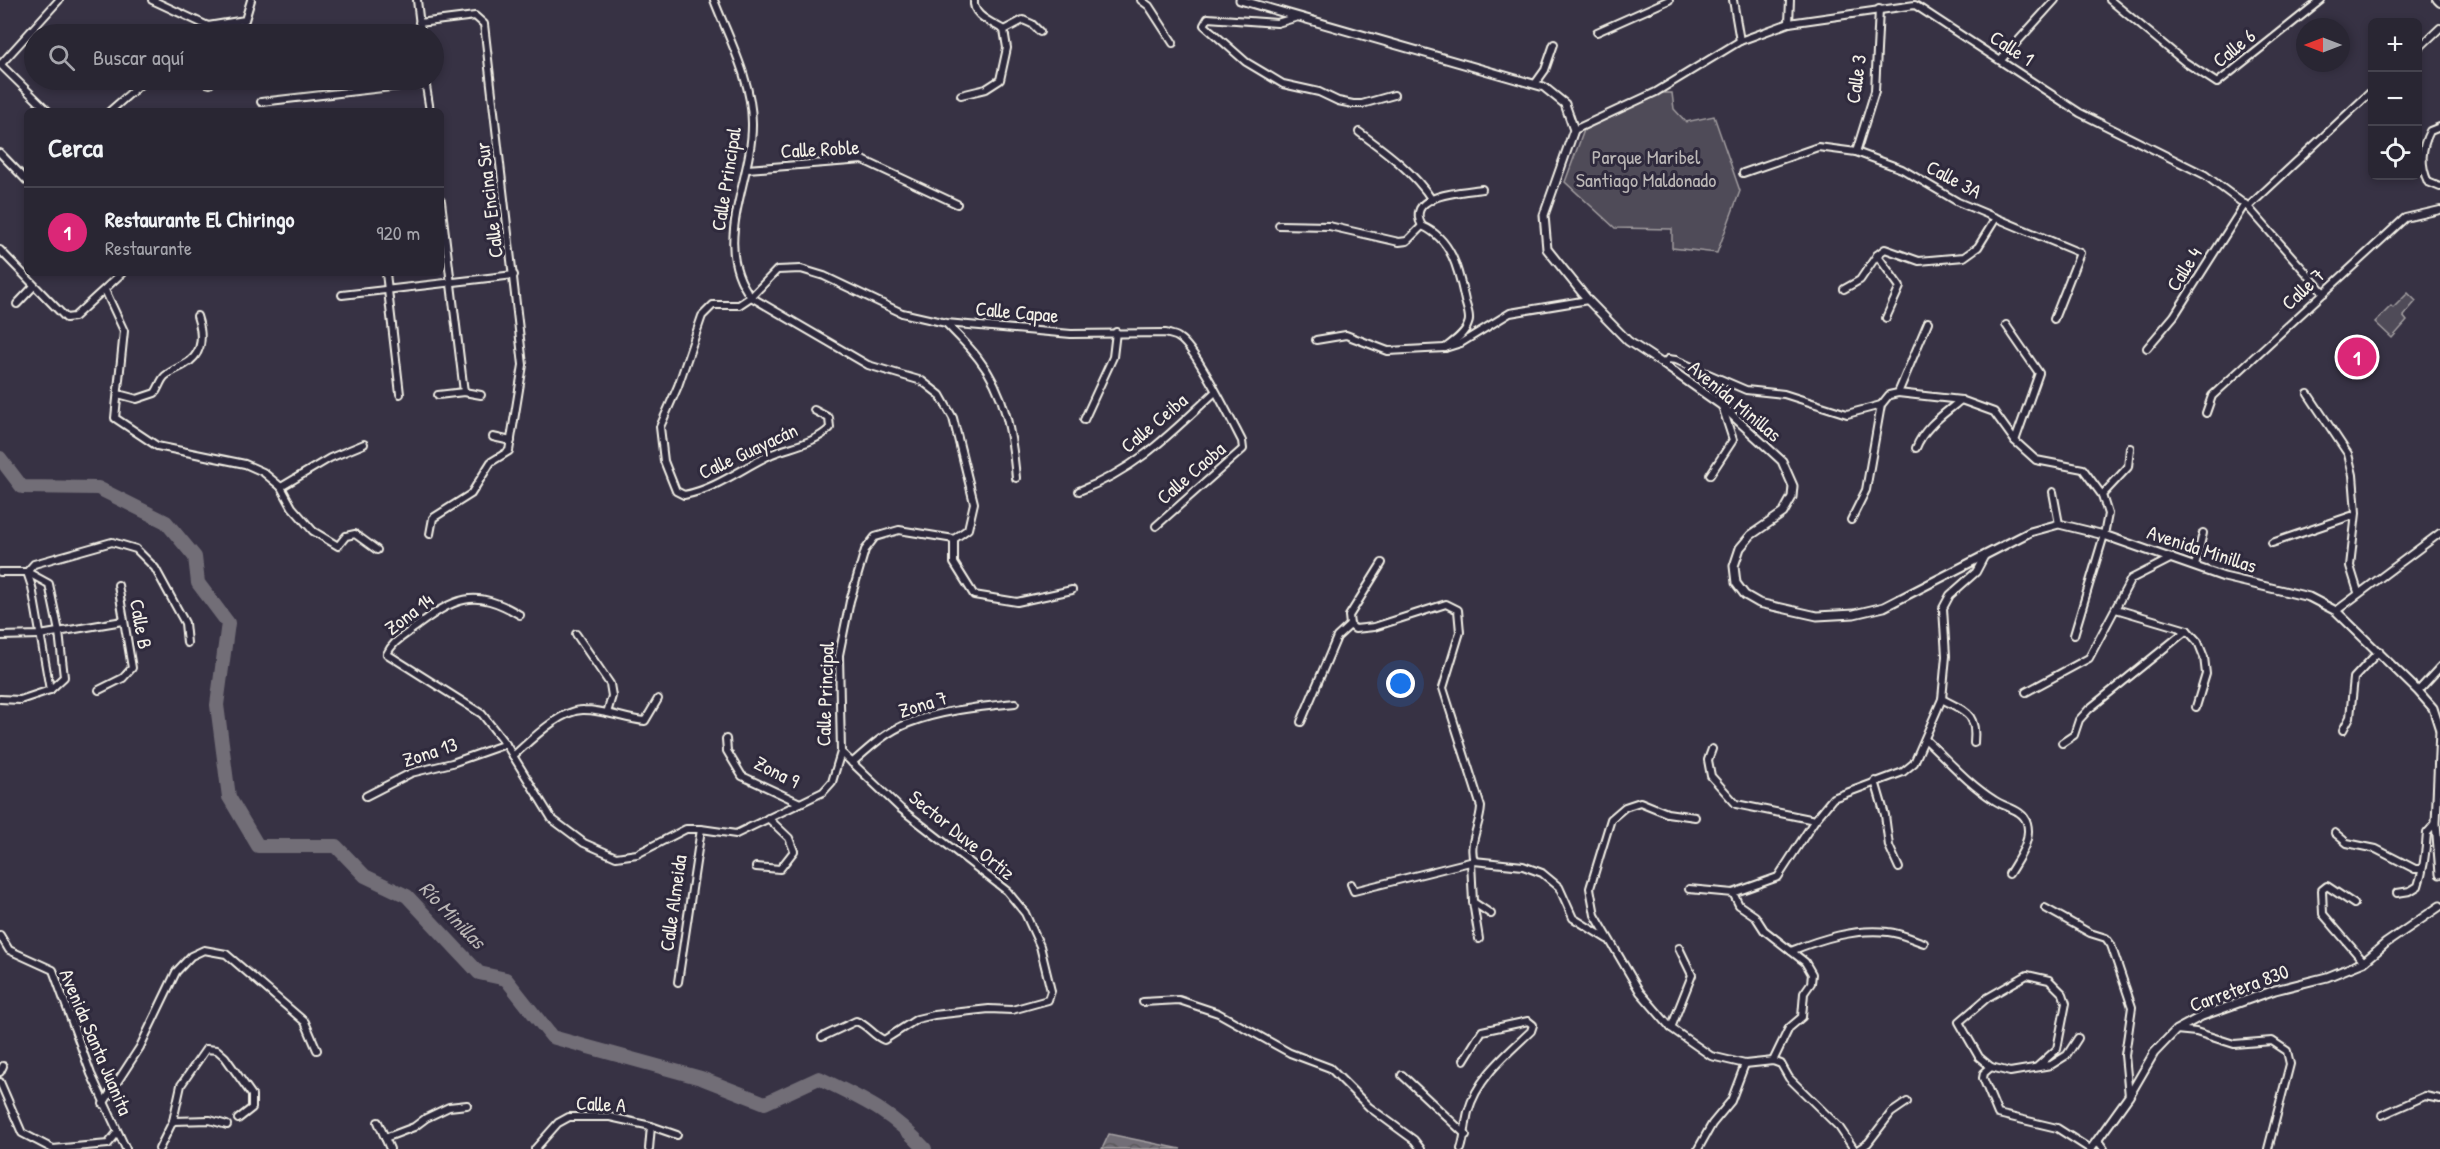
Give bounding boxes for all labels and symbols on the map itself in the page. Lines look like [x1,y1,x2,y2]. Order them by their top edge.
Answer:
north arrow [2296,18,2350,72]
street label: Calle 6 [2207,22,2261,73]
street label: Calle 1 [1985,23,2039,72]
street label: Calle 3 [1839,53,1872,105]
street label: Calle Principal [704,124,747,233]
street label: Calle Roble [780,133,860,164]
street label: Calle Encina Sur [468,140,509,260]
park label: Parque Maribel Santiago Maldonado [1576,143,1716,193]
street label: Calle 3A [1922,153,1987,204]
street label: Calle 4 [2160,241,2208,296]
street label: Calle 7 [2275,262,2330,316]
street label: Calle Capae [974,294,1060,329]
pin: 1 [2338,334,2376,380]
street label: Avenida Minillas [1683,354,1788,448]
street label: Calle Ceiba [1115,387,1193,458]
street label: Calle Guayacán [694,416,802,485]
street label: Calle Caoba [1151,435,1231,510]
street label: Avenida Minillas [2144,518,2261,579]
street label: Zona 14 [379,586,439,641]
street label: Calle B [124,597,159,651]
street label: Calle Principal [809,640,840,747]
your location [1386,669,1415,698]
street label: Zona 7 [895,683,951,724]
street label: Zona 13 [399,730,461,773]
street label: Zona 9 [750,749,804,794]
street label: Sector Duve Ortiz [904,784,1021,886]
street label: Calle Almeida [652,853,693,953]
water label: Río Minillas [413,874,493,956]
street label: Carretera 830 [2185,957,2292,1018]
street label: Avenida Santa Juanita [53,965,139,1119]
street label: Calle A [575,1089,627,1118]

